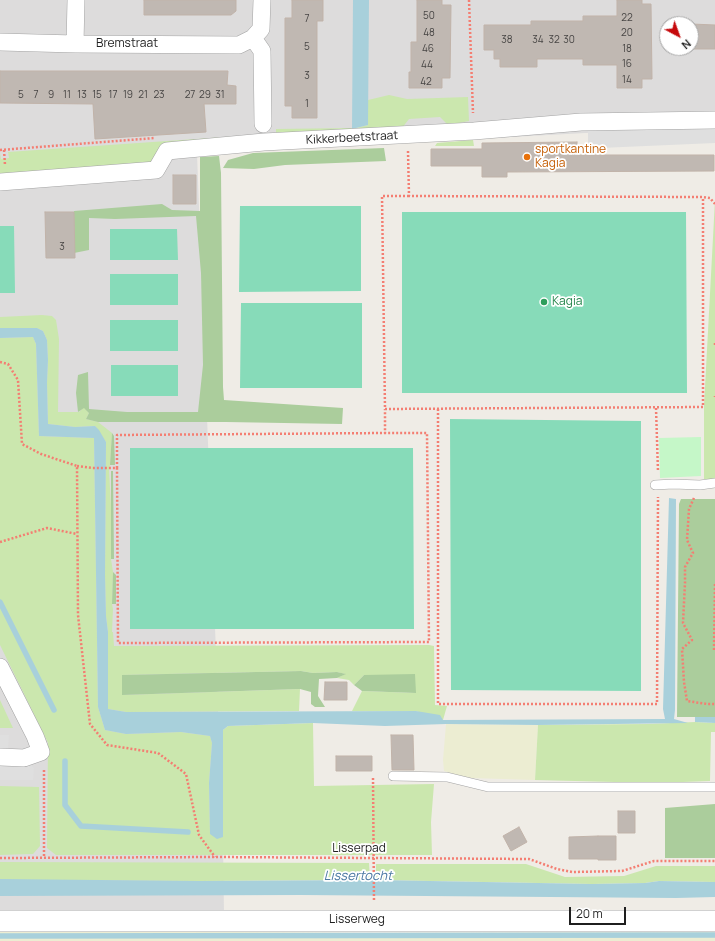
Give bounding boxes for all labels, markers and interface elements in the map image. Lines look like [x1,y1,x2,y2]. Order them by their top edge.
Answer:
house number: 50 [423,10,435,22]
house number: 22 [621,12,633,24]
house number: 7 [304,13,310,25]
north arrow [659,16,699,56]
house number: 48 [423,27,435,39]
house number: 20 [621,27,633,39]
house number: 38 [501,34,513,46]
house number: 34 [532,34,544,46]
house number: 32 [548,34,560,46]
house number: 30 [563,34,575,46]
text: N [679,36,694,53]
street label: Bremstraat [96,37,158,51]
house number: 5 [304,41,310,53]
house number: 46 [422,43,434,55]
house number: 18 [622,43,632,55]
house number: 16 [622,58,632,70]
house number: 44 [421,59,433,71]
house number: 3 [304,70,310,82]
house number: 14 [622,74,632,86]
house number: 42 [420,76,432,88]
house number: 5 [18,89,24,101]
house number: 7 [33,89,39,101]
house number: 9 [48,89,54,101]
house number: 11 [63,89,71,101]
house number: 13 [77,89,87,101]
house number: 15 [92,89,102,101]
house number: 17 [109,89,117,101]
house number: 19 [123,89,133,101]
house number: 21 [138,89,148,101]
house number: 23 [153,89,165,101]
house number: 27 [185,89,195,101]
house number: 29 [199,89,211,101]
house number: 31 [215,89,225,101]
house number: 1 [305,98,309,110]
street label: Kikkerbeetstraat [306,128,398,148]
place label: sportkantine Kagia [535,143,606,171]
marker: sportkantine Kagia [522,152,532,162]
house number: 3 [59,241,65,253]
place label: Kagia [552,295,582,309]
marker: Kagia [539,297,549,307]
street label: Lisserpad [332,842,386,856]
water label: Lissertocht [324,868,392,884]
scale bar [571,899,628,925]
text: 20 m [576,905,603,922]
street label: Lisserweg [329,913,385,927]

